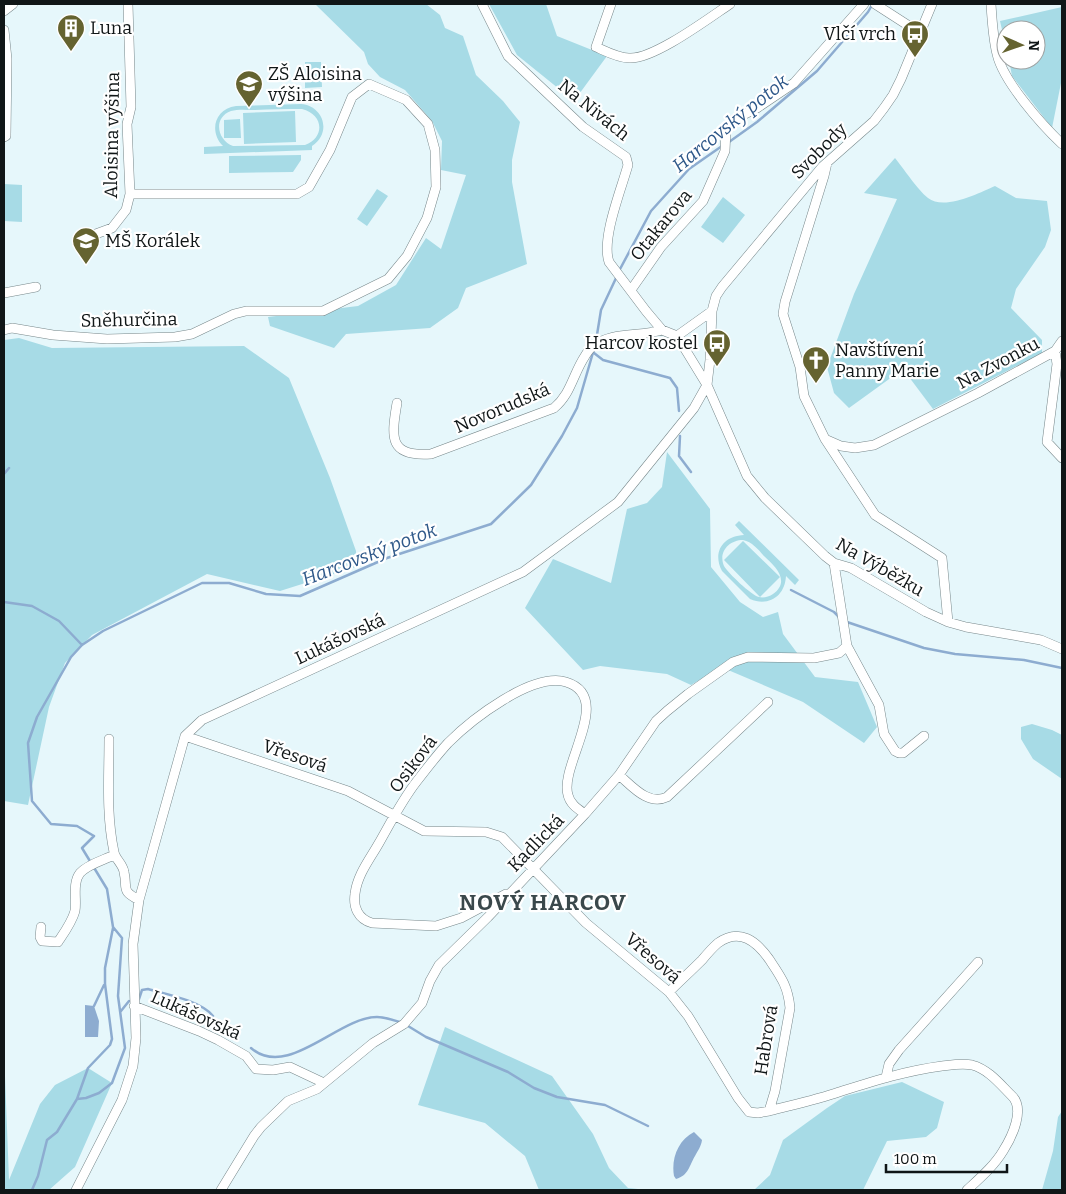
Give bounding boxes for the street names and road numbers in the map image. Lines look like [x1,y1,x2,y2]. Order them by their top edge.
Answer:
street label: Aloisina výšina [100,71,124,198]
street label: Na Nivách [554,74,634,146]
street label: Svobody [786,118,852,184]
street label: Otakarova [626,185,697,265]
street label: Sněhurčina [80,308,178,332]
street label: Na Zvonku [953,332,1043,394]
street label: Novorudská [451,378,553,438]
street label: Na Výběžku [832,533,928,601]
street label: Lukášovská [292,609,388,669]
street label: Osiková [384,731,442,797]
street label: Vřesová [260,735,330,777]
street label: Kadlická [503,810,569,876]
street label: Vřesová [621,928,685,988]
street label: Lukášovská [147,985,245,1045]
street label: Habrová [750,1003,782,1077]

